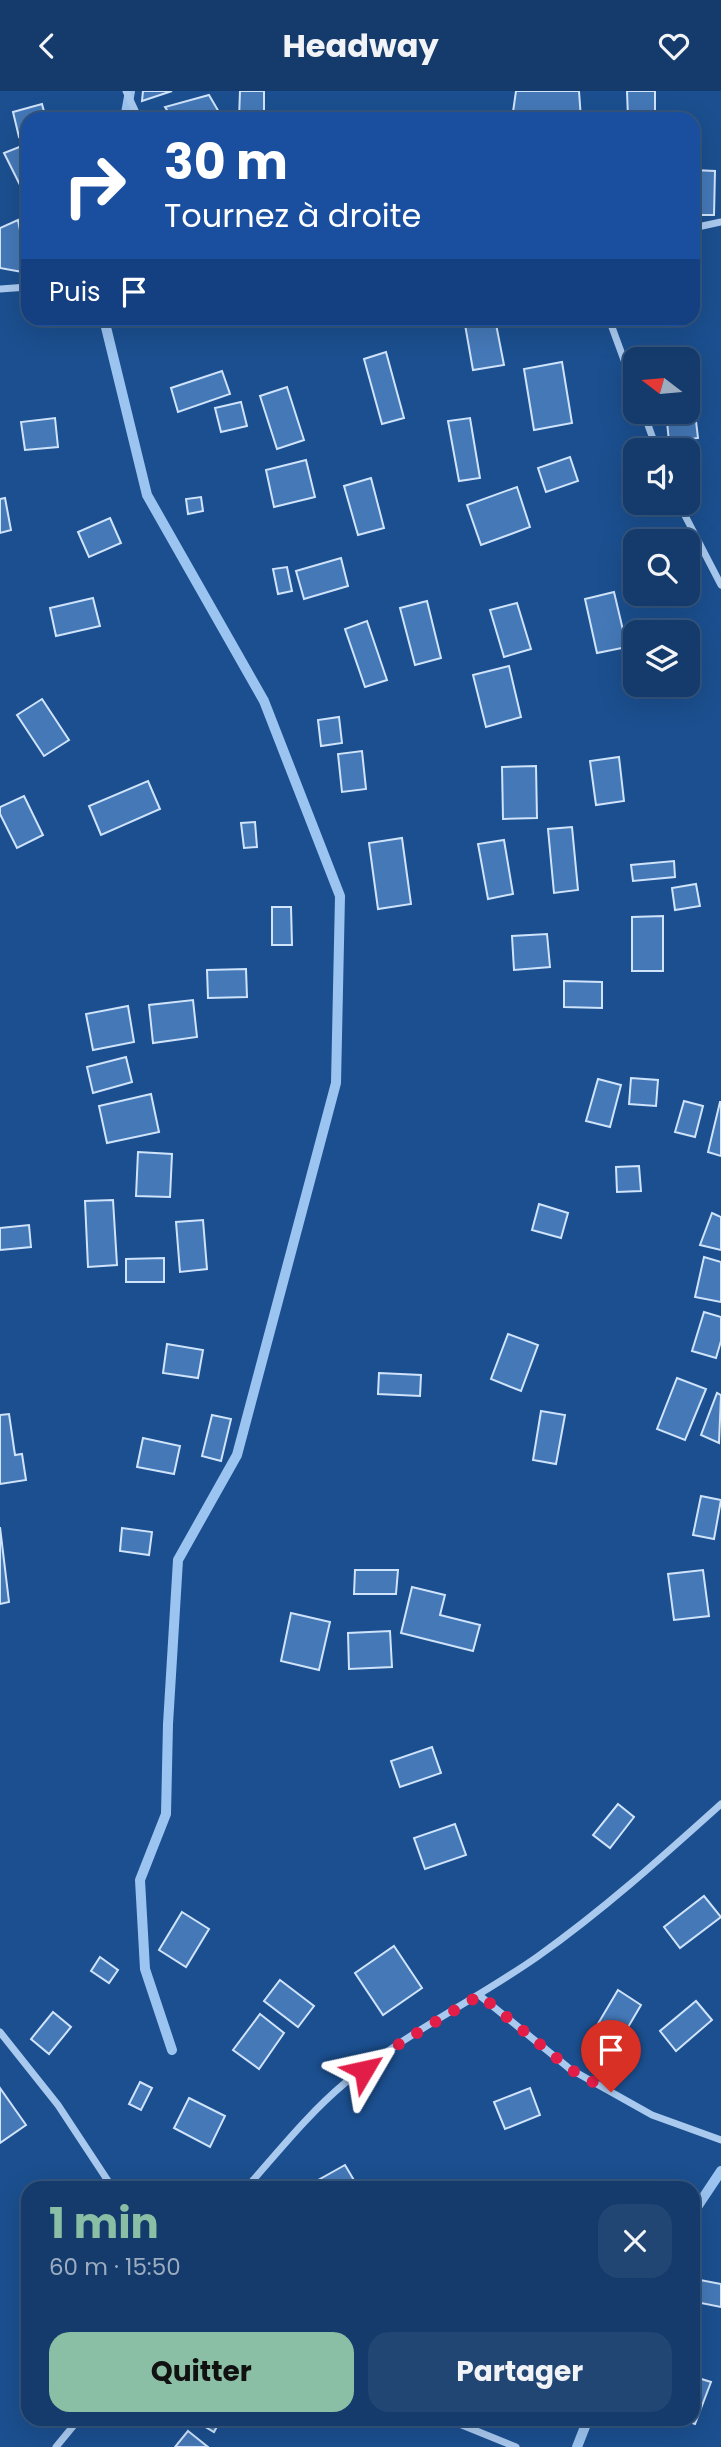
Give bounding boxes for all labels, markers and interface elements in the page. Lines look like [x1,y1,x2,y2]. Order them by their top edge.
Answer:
text: Headway [282,23,439,68]
icon: back [28,27,66,65]
icon: heart [655,27,693,65]
text: 30 m [164,128,288,196]
icon: right [49,140,140,231]
text: Tournez à droite [164,193,421,238]
icon: arrive [115,273,153,311]
text: Puis [49,274,101,310]
north arrow [623,347,700,423]
map controls [623,347,700,697]
button: sound [623,438,700,515]
button: search [623,529,700,606]
button: layers [623,620,700,697]
pin [581,2020,641,2092]
icon: arrive [592,2031,630,2069]
position arrow [327,2033,401,2107]
text: 1 min [49,2194,159,2253]
button: close [598,2204,672,2278]
text: 60 m · 15:50 [49,2251,181,2283]
button: Quitter [49,2332,354,2412]
button: Partager [368,2332,672,2412]

